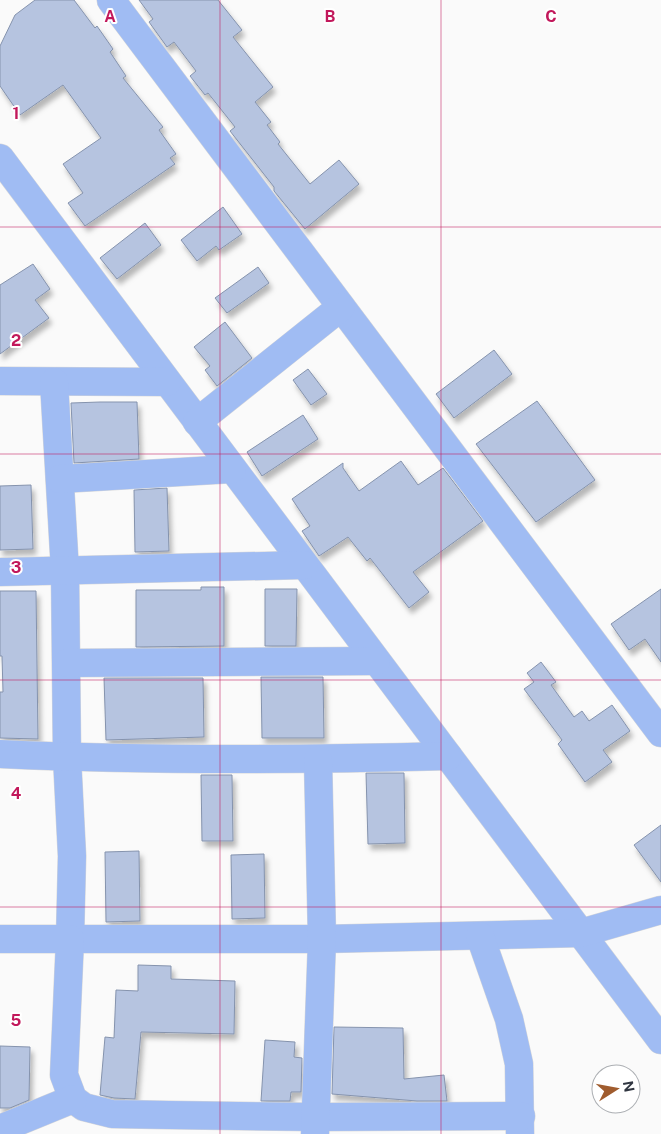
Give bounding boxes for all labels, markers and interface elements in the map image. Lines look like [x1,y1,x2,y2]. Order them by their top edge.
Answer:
text: A [104,7,116,26]
text: B [325,7,336,26]
text: C [545,7,557,26]
text: 1 [13,104,19,123]
text: 2 [11,331,21,350]
text: 3 [11,558,21,577]
text: 4 [11,784,22,803]
text: 5 [11,1011,22,1030]
north arrow [591,1064,641,1114]
text: N [620,1080,638,1093]

